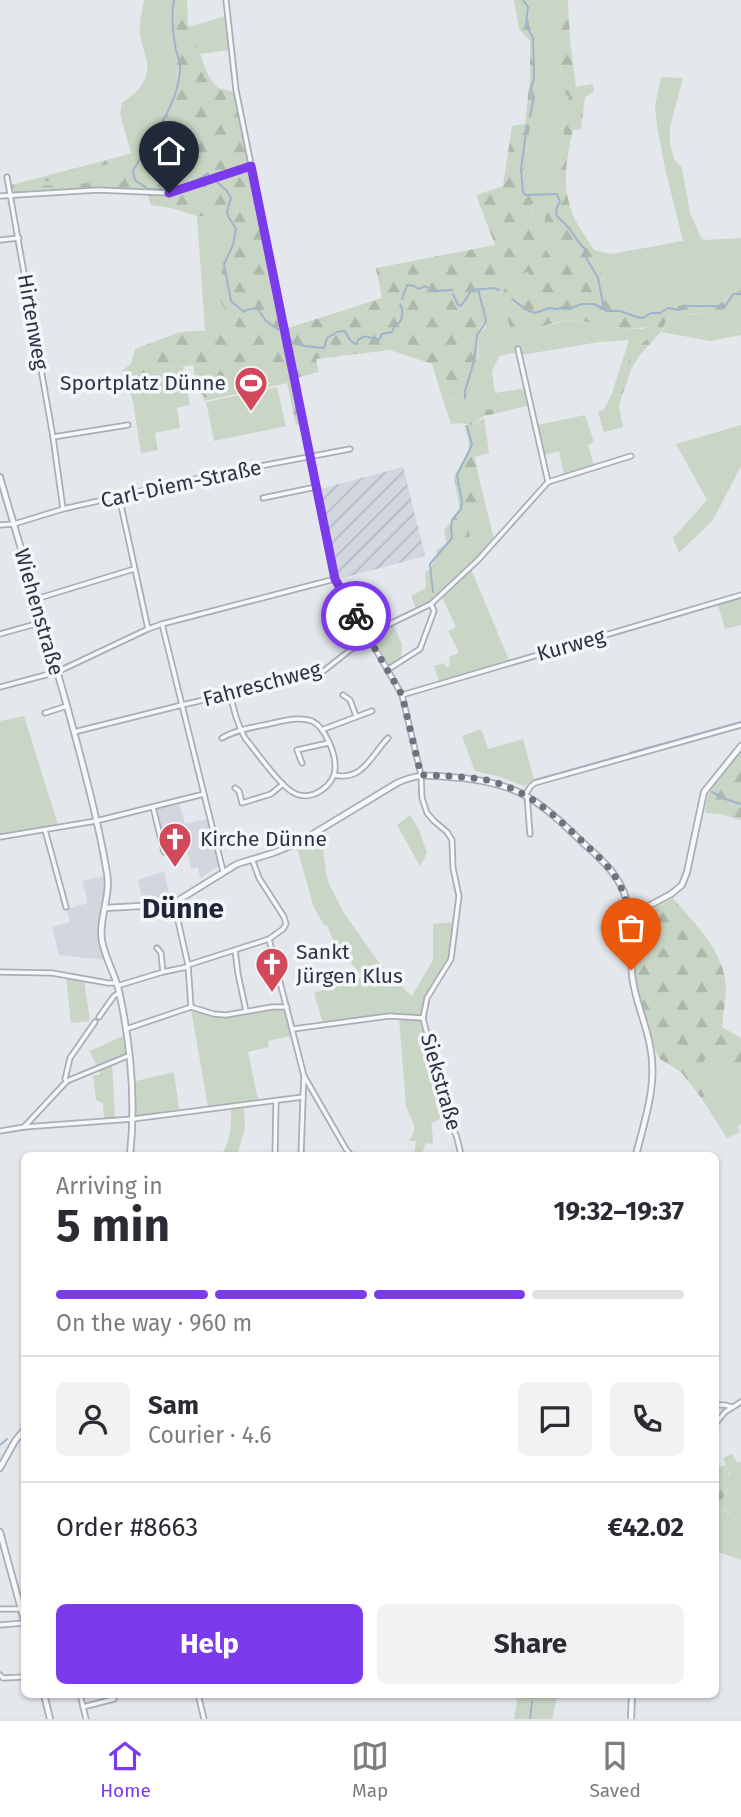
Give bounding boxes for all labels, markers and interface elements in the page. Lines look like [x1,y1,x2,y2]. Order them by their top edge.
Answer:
pin [139,121,199,193]
icon: home [150,132,188,170]
street label: Hirtenweg [12,272,54,372]
sports icon: Sportplatz Dünne [232,364,270,413]
place label: Sportplatz Dünne [60,370,226,396]
street label: Carl-Diem-Straße [98,454,264,514]
street label: Wiehenstraße [8,546,70,678]
courier [321,581,391,651]
icon: bike [337,597,375,635]
street label: Kurweg [534,623,608,667]
street label: Fahreschweg [200,656,324,712]
church icon: Kirche Dünne [156,820,194,869]
place label: Kirche Dünne [200,826,327,852]
district label: Dünne [142,892,224,925]
pin [601,898,661,970]
icon: bag [612,909,650,947]
place label: Sankt Jürgen Klus [296,939,403,989]
church icon: Sankt Jürgen Klus [253,945,291,994]
street label: Siekstraße [415,1031,467,1133]
text: Arriving in [56,1172,163,1200]
text: 19:32–19:37 [553,1196,684,1227]
text: 5 min [56,1198,170,1253]
text: On the way · 960 m [56,1309,252,1337]
button: person [56,1382,130,1456]
button: chat [518,1382,592,1456]
button: phone [610,1382,684,1456]
text: Sam [148,1390,199,1421]
text: Courier · 4.6 [148,1421,272,1449]
text: Order #8663 [56,1512,198,1543]
text: €42.02 [608,1512,684,1543]
button: Help [56,1604,363,1684]
button: Share [377,1604,684,1684]
tab: Home [100,1737,151,1802]
tab: Map [351,1737,389,1802]
tab: Saved [589,1737,641,1802]

